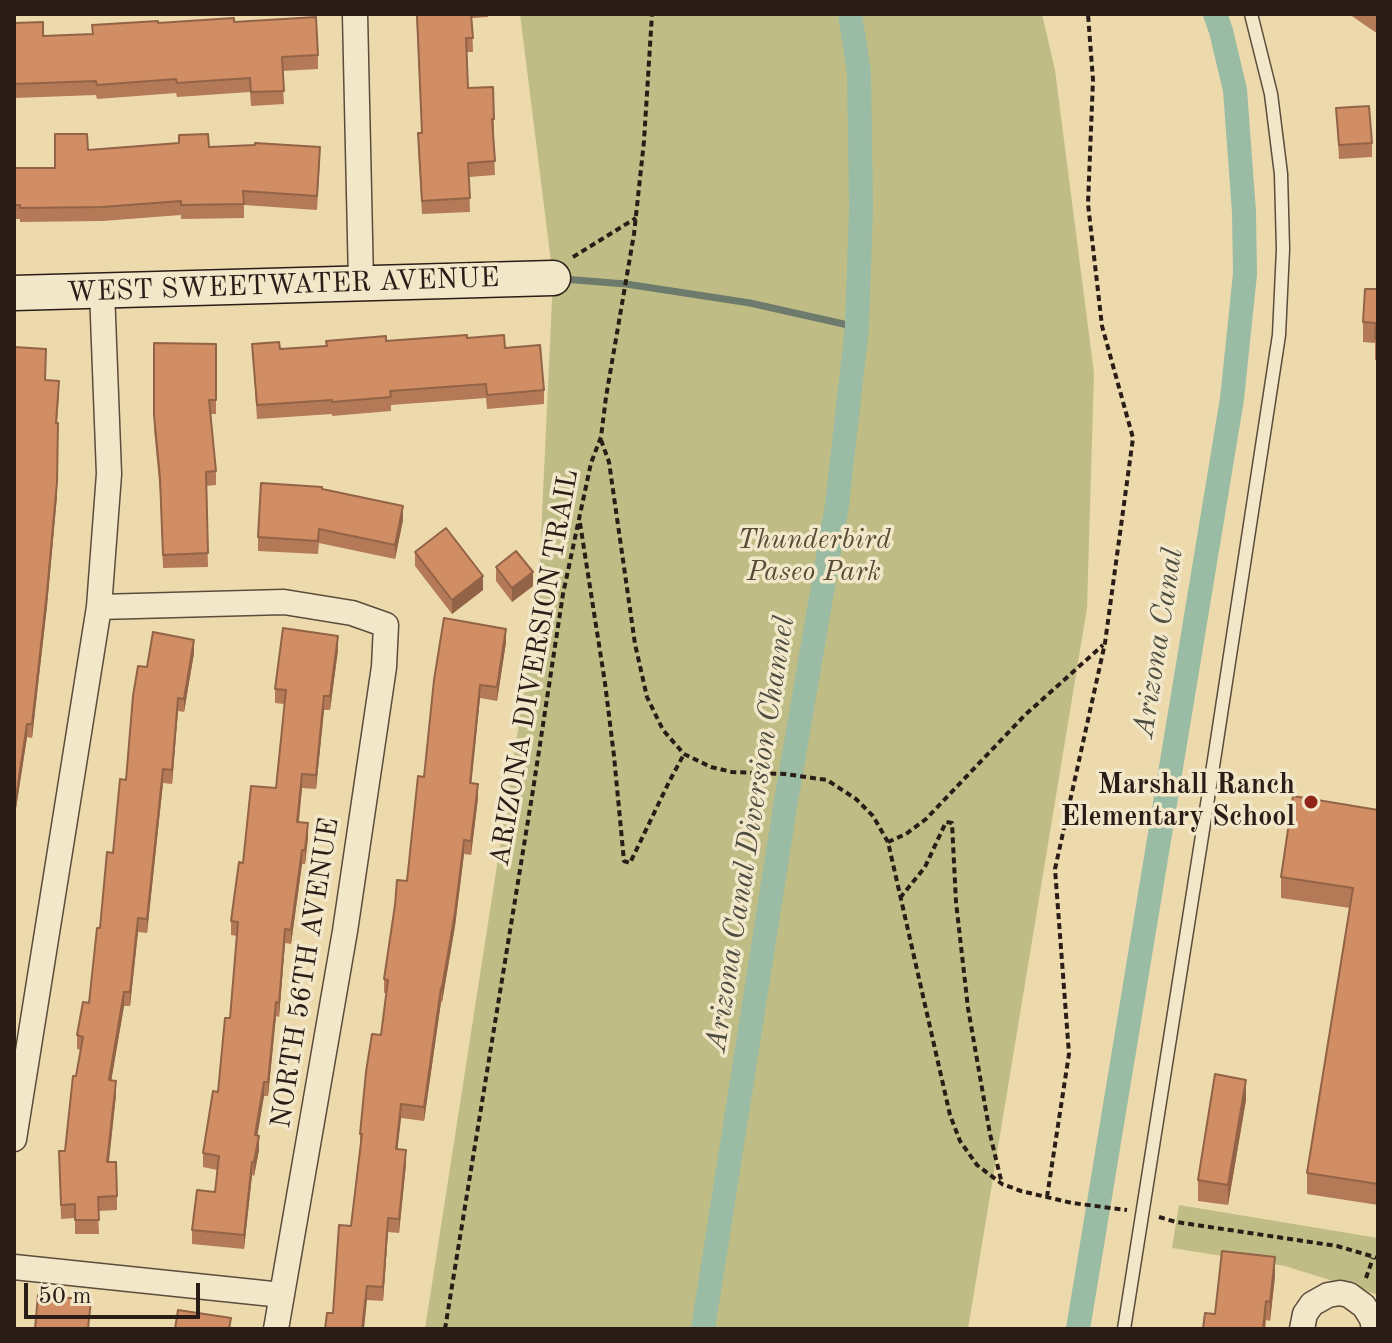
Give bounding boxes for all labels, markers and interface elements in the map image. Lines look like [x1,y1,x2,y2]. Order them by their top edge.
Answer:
street label: WEST SWEETWATER AVENUE [66,262,500,310]
street label: ARIZONA DIVERSION TRAIL [483,467,587,869]
park label: Thunderbird Paseo Park [737,524,891,590]
water label: Arizona Canal [1126,546,1192,740]
water label: Arizona Canal Diversion Channel [699,614,803,1054]
place label: Marshall Ranch Elementary School [1061,769,1295,835]
marker: Marshall Ranch Elementary School [1302,793,1320,811]
street label: NORTH 56TH AVENUE [265,815,347,1131]
scale bar [28,1267,204,1317]
text: 50 m [38,1285,92,1309]

